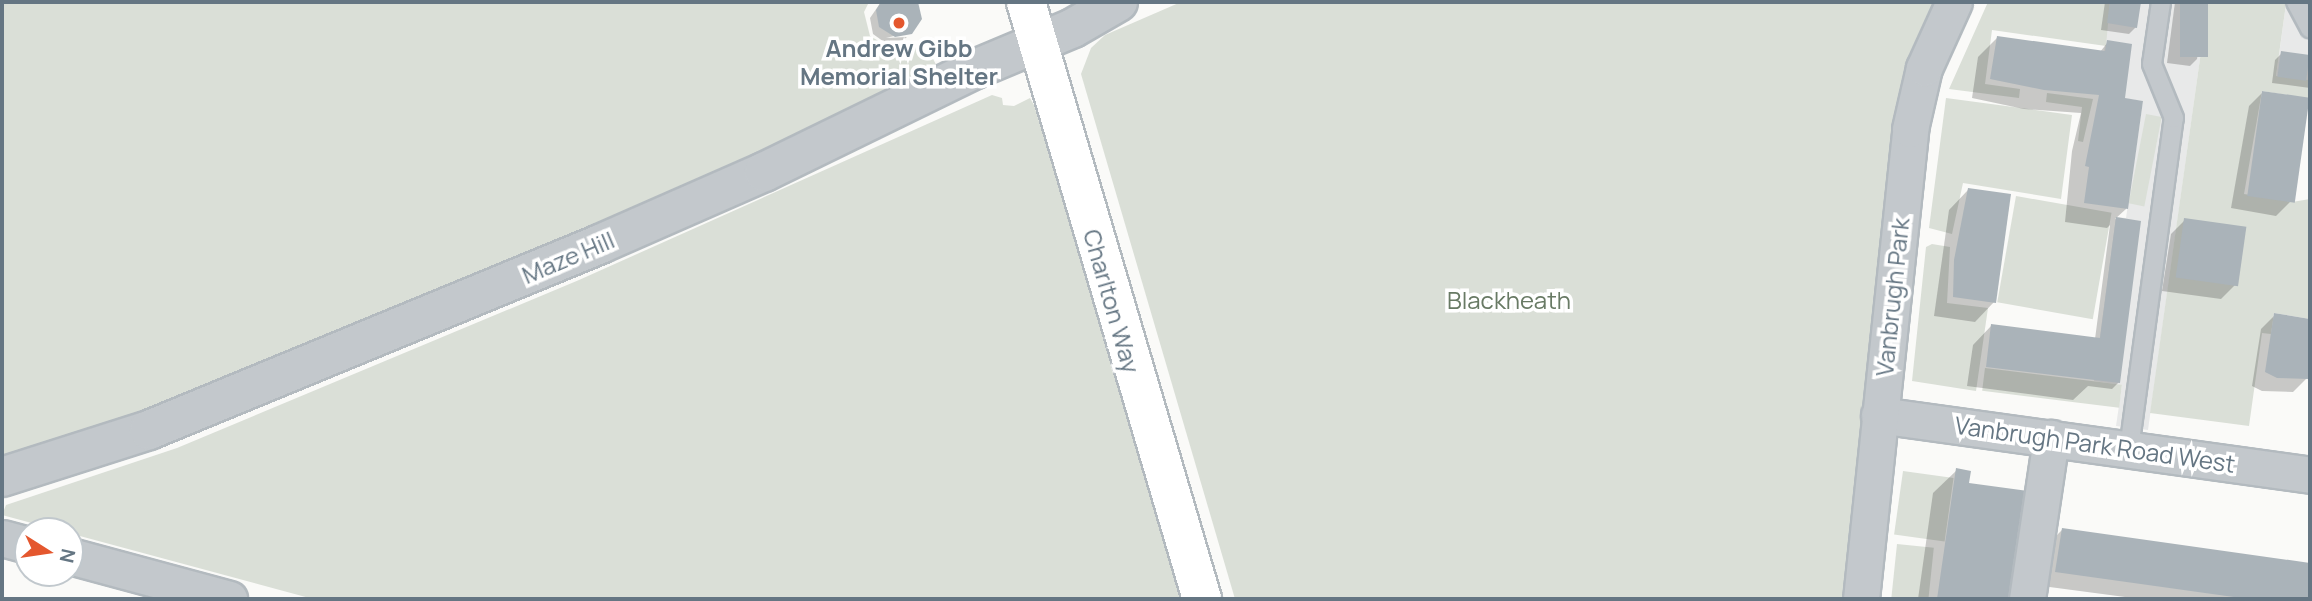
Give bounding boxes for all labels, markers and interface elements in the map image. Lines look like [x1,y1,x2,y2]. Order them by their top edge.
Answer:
marker: Andrew Gibb Memorial Shelter [891,15,907,31]
place label: Andrew Gibb Memorial Shelter [800,34,998,90]
street label: Vanbrugh Park [1869,216,1915,378]
street label: Maze Hill [518,225,618,289]
street label: Charlton Way [1078,226,1146,376]
park label: Blackheath [1447,286,1571,314]
street label: Vanbrugh Park Road West [1953,410,2237,478]
north arrow [14,517,84,587]
text: N [53,547,82,565]

